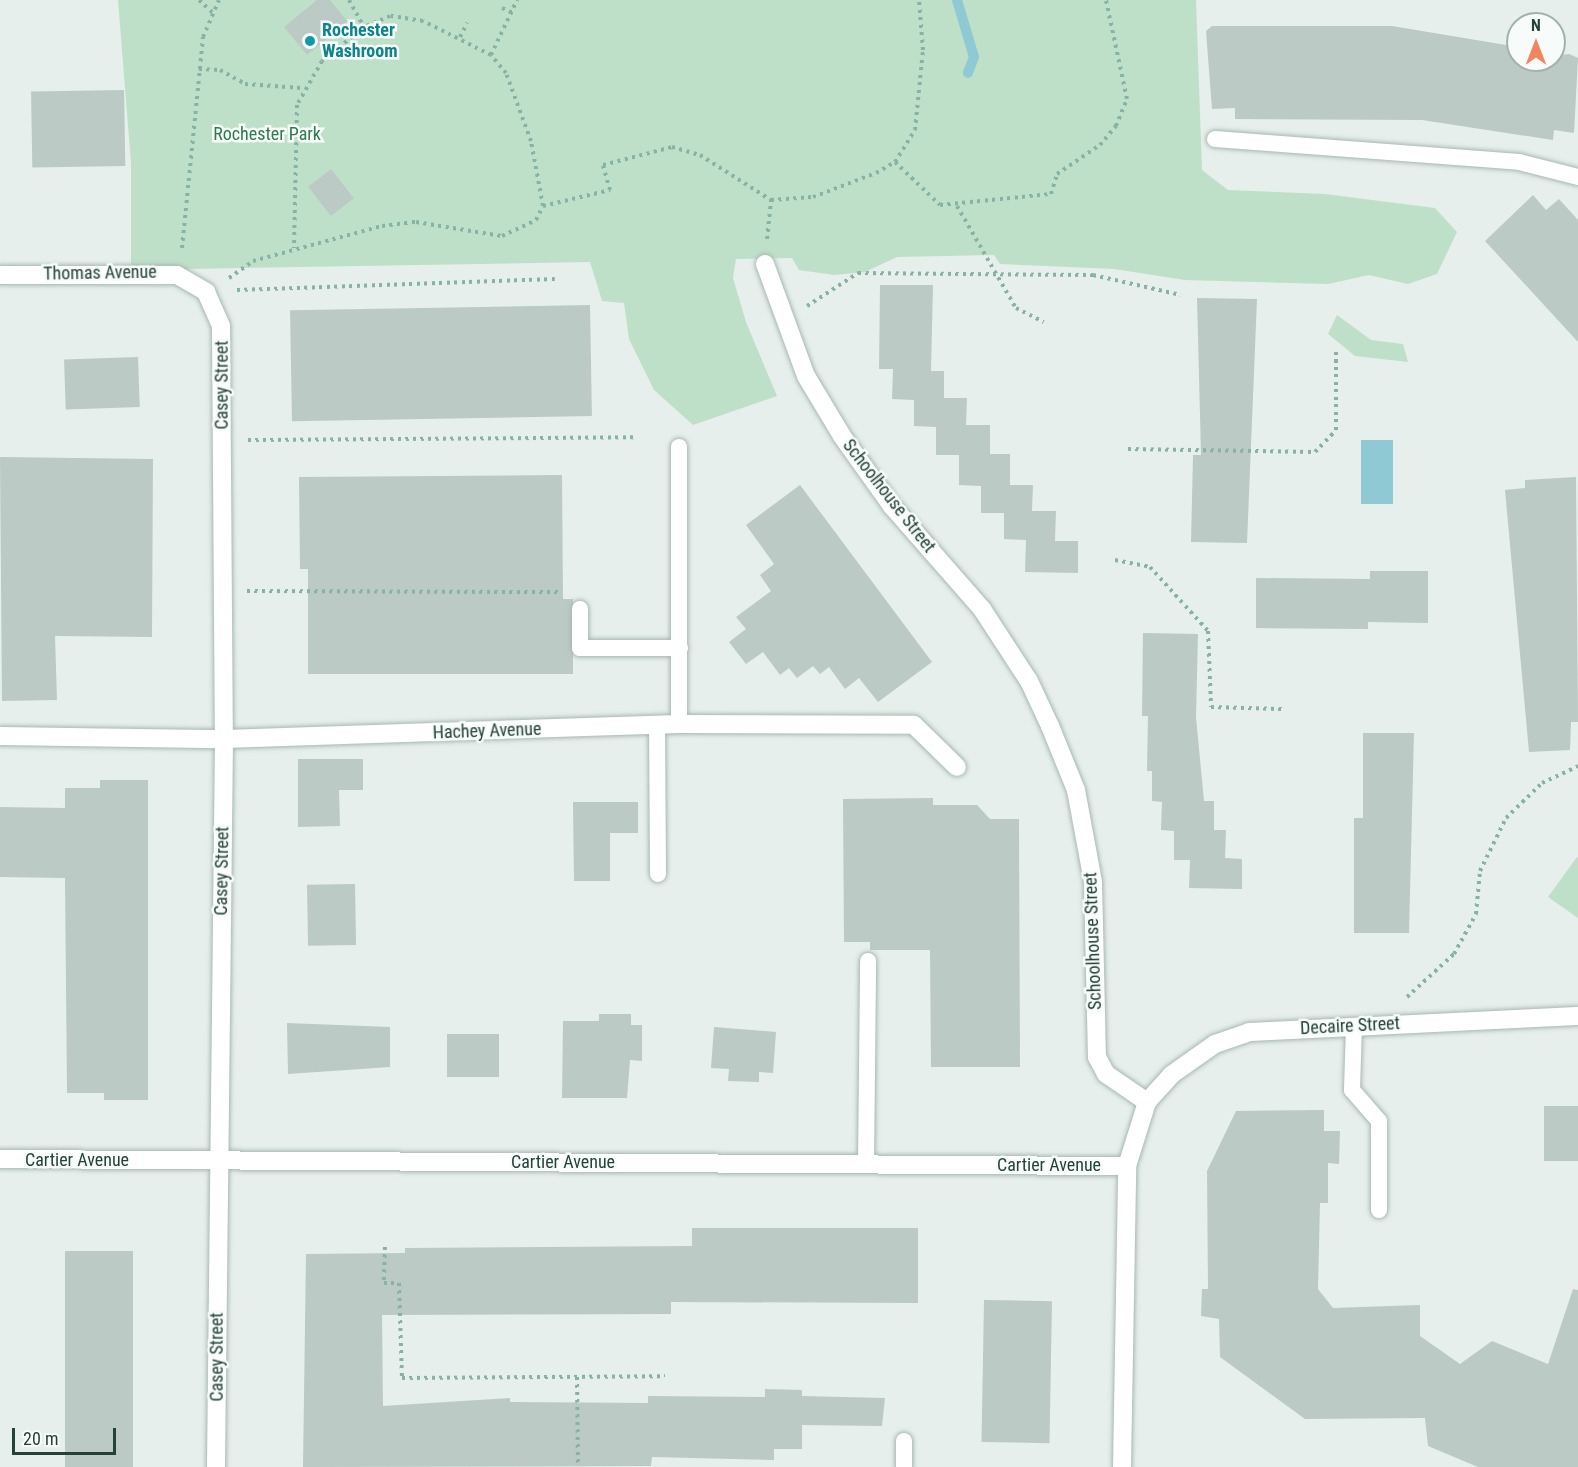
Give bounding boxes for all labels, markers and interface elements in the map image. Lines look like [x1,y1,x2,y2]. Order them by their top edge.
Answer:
north arrow [1506,12,1566,72]
text: N [1531,16,1541,35]
place label: Rochester Washroom [322,20,398,63]
marker: Rochester Washroom [303,34,317,48]
park label: Rochester Park [213,123,321,145]
street label: Thomas Avenue [43,261,157,285]
street label: Casey Street [211,340,233,430]
street label: Schoolhouse Street [838,435,940,557]
street label: Hachey Avenue [432,718,542,744]
street label: Casey Street [210,826,234,916]
street label: Schoolhouse Street [1080,872,1106,1010]
street label: Decaire Street [1300,1013,1400,1039]
street label: Cartier Avenue [25,1149,129,1171]
street label: Cartier Avenue [511,1151,615,1173]
street label: Cartier Avenue [997,1154,1101,1176]
street label: Casey Street [206,1312,228,1402]
scale bar [15,1416,118,1454]
text: 20 m [23,1428,58,1449]

